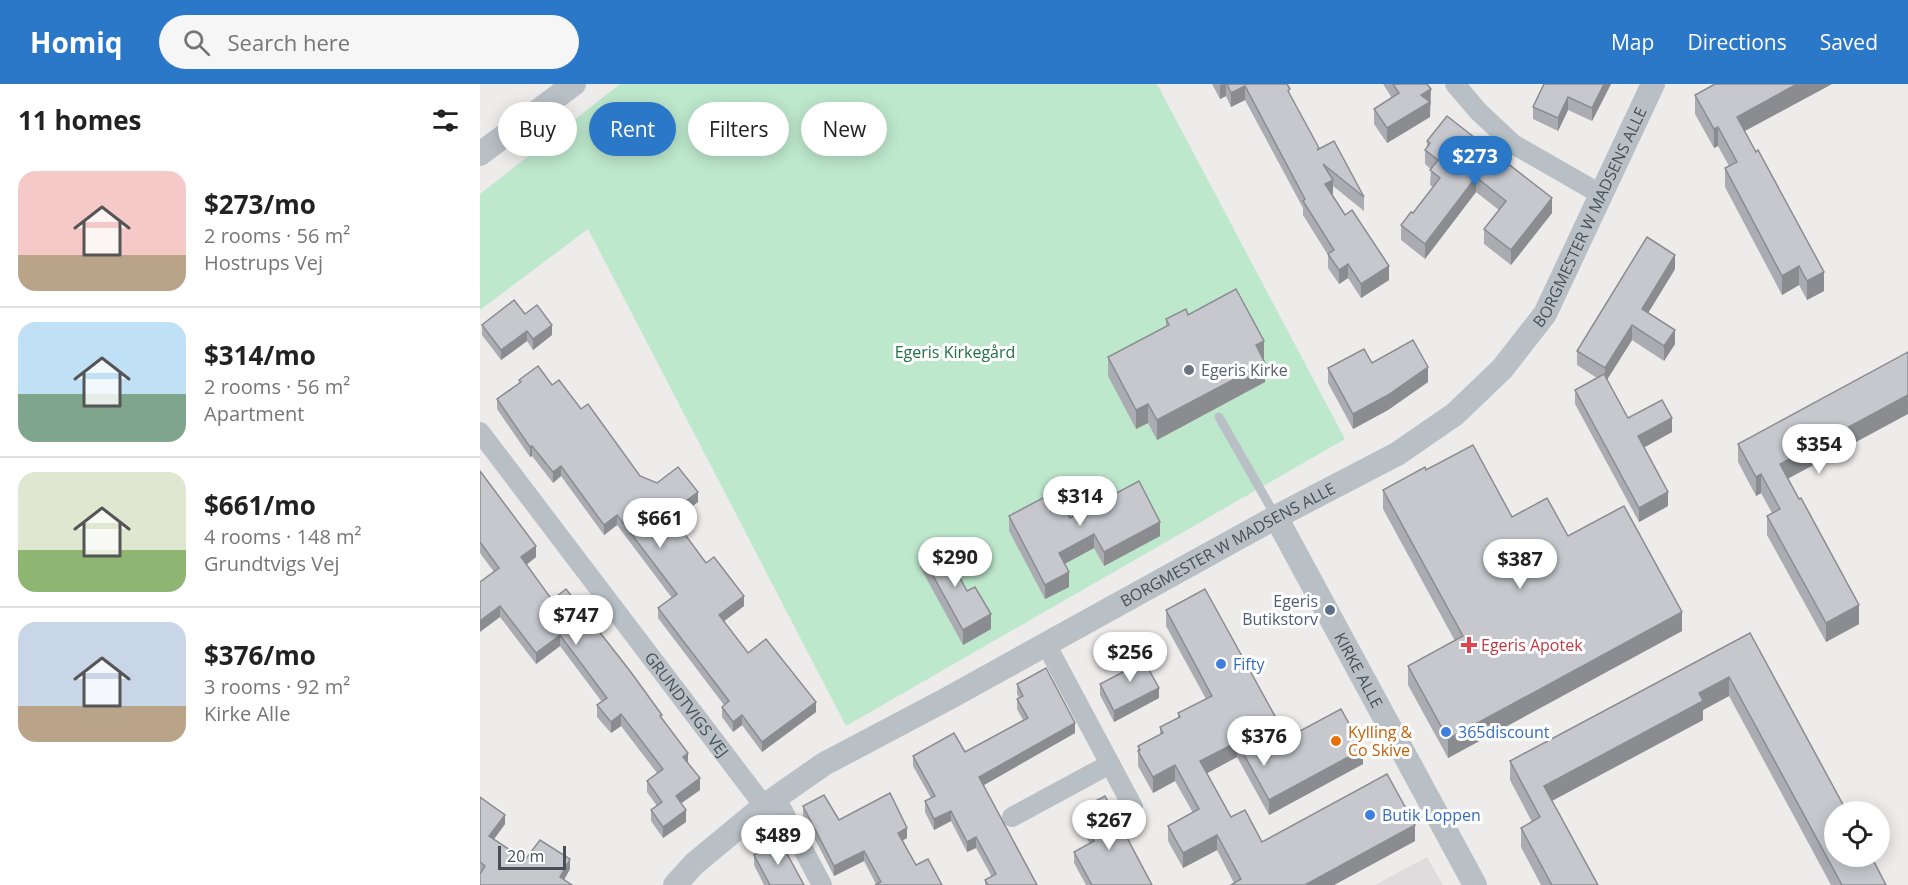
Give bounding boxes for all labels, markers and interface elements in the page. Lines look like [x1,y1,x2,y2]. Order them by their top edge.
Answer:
search box [159,15,579,69]
text: Homiq [30,23,123,61]
icon: search [180,26,213,59]
text: Search here [228,27,350,57]
text: Map [1611,28,1654,56]
text: Directions [1687,28,1787,56]
text: Saved [1820,28,1878,56]
text: 11 homes [18,102,142,138]
chip: Buy [498,102,577,156]
chip: Rent [589,102,676,156]
chip: Filters [688,102,789,156]
chip: New [801,102,887,156]
street label: BORGMESTER W MADSENS ALLE [1528,103,1652,332]
icon: filters [429,104,462,137]
pin: $273 [1439,136,1511,187]
text: $273 [1452,142,1498,169]
text: $273/mo [204,186,316,222]
icon: home [66,195,138,267]
text: 2 rooms · 56 m² [204,222,350,249]
text: Hostrups Vej [204,249,323,276]
text: $314/mo [204,337,316,373]
park label: Egeris Kirkegård [895,341,1015,363]
icon: home [66,346,138,418]
place label: Egeris Kirke [1201,359,1288,381]
marker: Egeris Kirke [1182,363,1196,377]
text: 2 rooms · 56 m² [204,373,350,400]
text: Apartment [204,400,304,427]
pin: $354 [1783,424,1855,475]
text: $354 [1796,430,1842,457]
pin: $314 [1044,476,1116,527]
street label: BORGMESTER W MADSENS ALLE [1116,477,1339,612]
text: $314 [1057,482,1103,509]
text: $661/mo [204,487,316,523]
icon: home [66,496,138,568]
pin: $661 [624,498,696,549]
text: $661 [637,504,683,531]
text: 4 rooms · 148 m² [204,523,362,550]
pin: $290 [919,537,991,588]
pin: $387 [1484,539,1556,590]
text: $290 [932,543,978,570]
text: $387 [1497,545,1543,572]
text: Grundtvigs Vej [204,550,339,577]
place label: Egeris Butikstorv [1242,590,1318,630]
pin: $747 [540,595,612,646]
text: $747 [553,601,599,628]
marker: Egeris Butikstorv [1323,603,1337,617]
street label: KIRKE ALLE [1329,628,1388,712]
pin: $256 [1094,632,1166,683]
place label: Egeris Apotek [1481,634,1583,656]
text: $376/mo [204,637,316,673]
text: $256 [1107,638,1153,665]
marker: Egeris Apotek [1462,638,1476,652]
icon: home [66,646,138,718]
street label: GRUNDTVIGS VEJ [640,647,734,762]
place label: Fifty [1233,653,1265,675]
marker: Fifty [1214,657,1228,671]
text: 3 rooms · 92 m² [204,673,350,700]
text: Kirke Alle [204,700,290,727]
pin: $376 [1228,716,1300,767]
place label: Kylling & Co Skive [1348,721,1413,761]
place label: 365discount [1458,721,1550,743]
text: $376 [1241,722,1287,749]
marker: 365discount [1439,725,1453,739]
marker: Kylling & Co Skive [1329,734,1343,748]
pin: $267 [1073,800,1145,851]
map controls [1824,801,1890,867]
button: locate [1824,801,1890,867]
place label: Butik Loppen [1382,804,1481,826]
text: $267 [1086,806,1132,833]
marker: Butik Loppen [1363,808,1377,822]
pin: $489 [742,815,814,866]
text: $489 [755,821,801,848]
scale bar [498,843,566,870]
text: 20 m [507,845,544,867]

